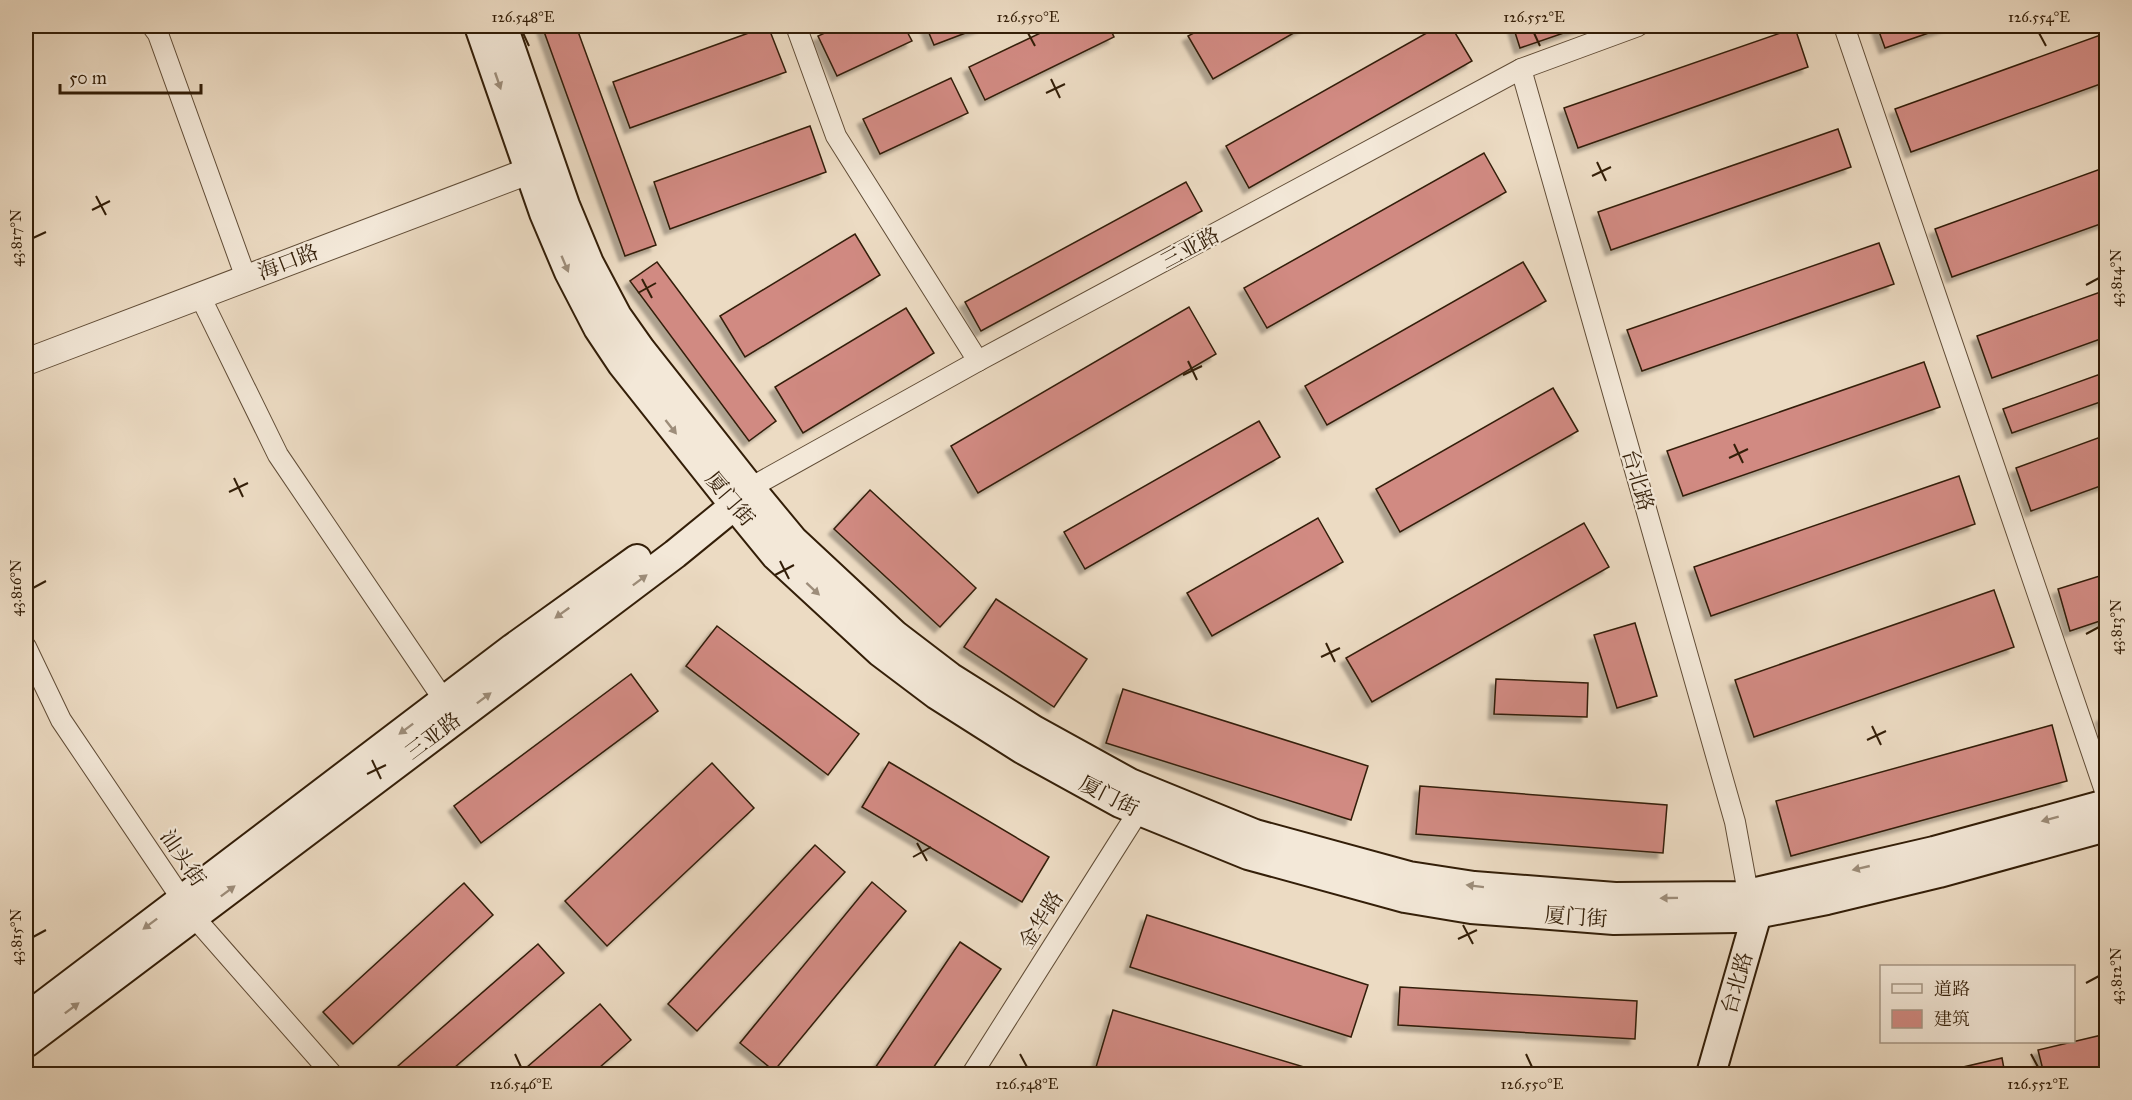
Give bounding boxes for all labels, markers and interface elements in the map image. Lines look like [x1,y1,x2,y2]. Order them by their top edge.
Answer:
text: 126.548°E [491,8,555,26]
text: 126.550°E [997,8,1060,26]
text: 126.552°E [1503,8,1565,26]
text: 126.554°E [2008,8,2070,26]
scale bar [60,57,201,95]
text: 50 m [69,67,107,89]
one-way arrow [493,72,503,90]
text: 43.817°N [7,209,25,267]
street label: 三亚路 [1156,222,1224,274]
street label: 海口路 [254,239,322,285]
text: 43.814°N [2107,249,2125,307]
one-way arrow [560,255,570,273]
one-way arrow [665,419,677,434]
street label: 台北路 [1617,446,1659,514]
street label: 厦门街 [700,467,760,531]
text: 43.816°N [7,559,25,617]
one-way arrow [632,574,648,587]
one-way arrow [805,582,820,596]
text: 43.813°N [2107,599,2125,655]
one-way arrow [555,607,571,619]
one-way arrow [476,692,492,704]
street label: 三亚路 [400,707,466,765]
one-way arrow [398,723,414,736]
street label: 厦门街 [1075,770,1143,822]
one-way arrow [2041,815,2059,825]
street label: 汕头街 [155,825,211,891]
one-way arrow [1852,864,1871,874]
one-way arrow [1465,881,1484,891]
one-way arrow [220,885,236,897]
street label: 金华路 [1013,886,1069,954]
one-way arrow [1660,893,1679,903]
street label: 厦门街 [1544,902,1608,932]
text: 43.815°N [7,909,25,965]
one-way arrow [143,917,158,929]
text: 43.812°N [2107,947,2125,1004]
street label: 台北路 [1716,949,1758,1017]
legend [1880,965,2075,1043]
text: 道路 [1934,978,1970,1000]
one-way arrow [65,1003,80,1015]
text: 建筑 [1934,1008,1970,1030]
text: 126.546°E [490,1075,553,1093]
text: 126.548°E [995,1075,1059,1093]
text: 126.550°E [1501,1075,1564,1093]
text: 126.552°E [2007,1075,2069,1093]

